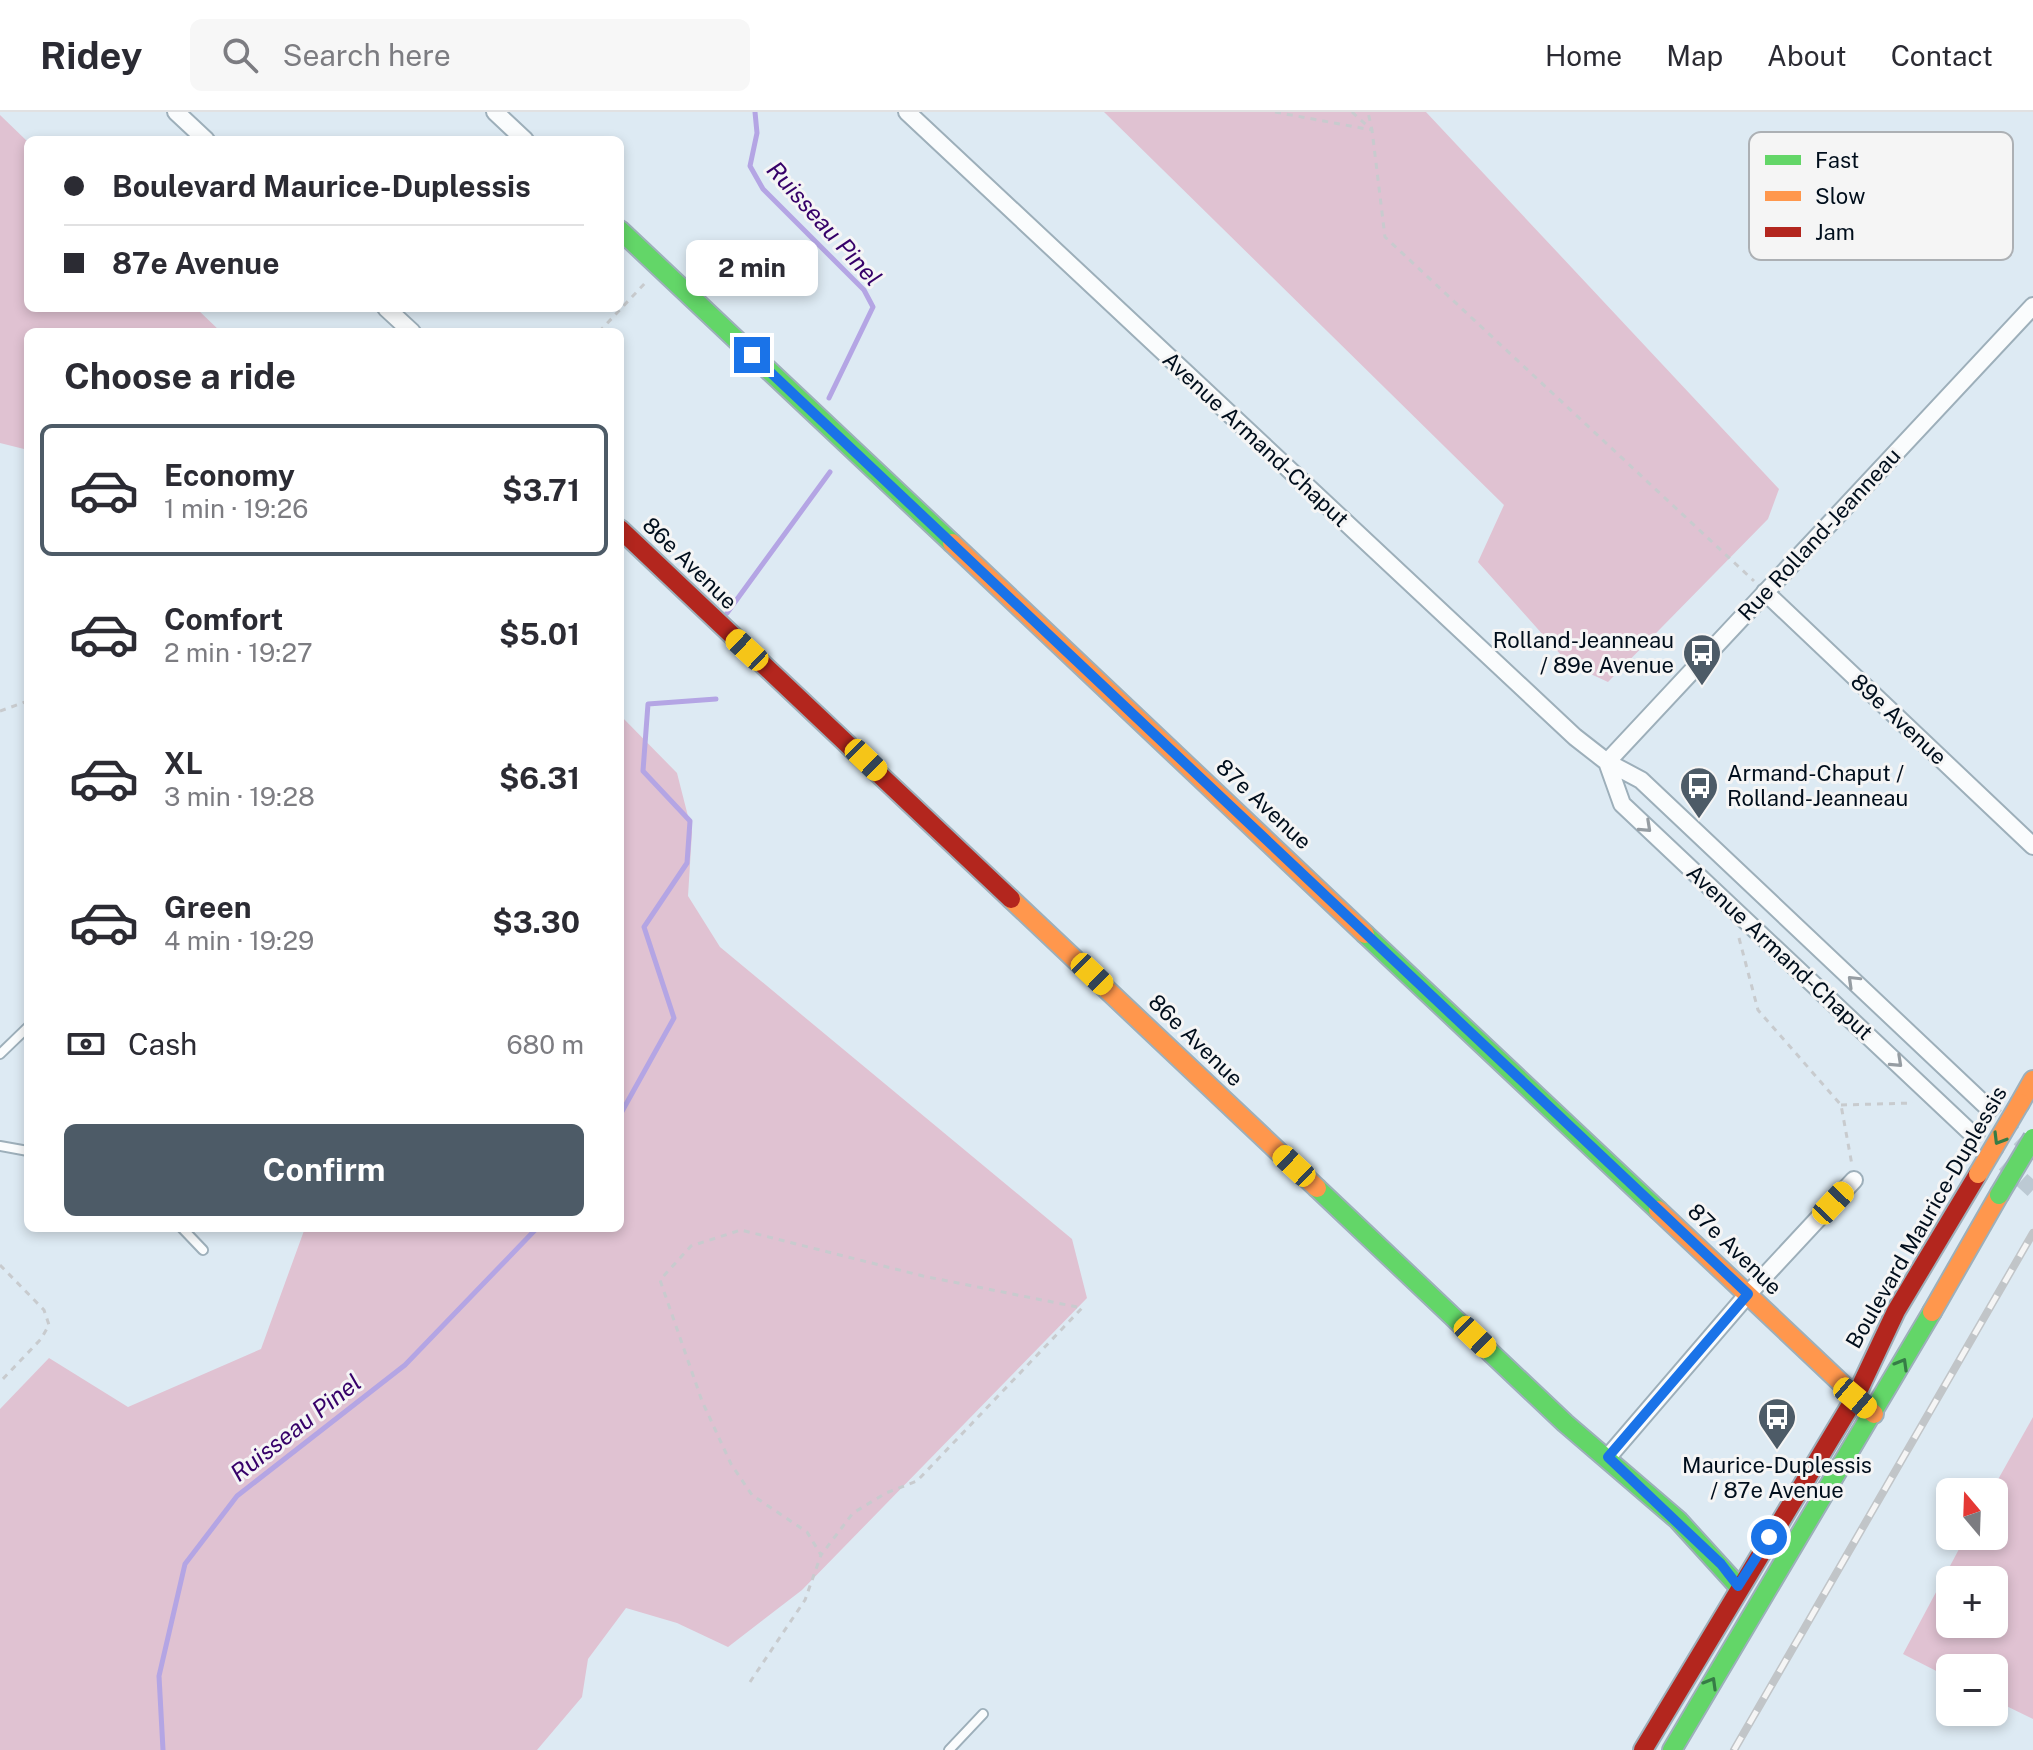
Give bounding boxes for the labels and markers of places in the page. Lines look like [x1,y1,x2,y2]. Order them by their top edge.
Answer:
place label: Rolland-Jeanneau / 89e Avenue [1493,627,1674,678]
bus stop icon: Rolland-Jeanneau / 89e Avenue [1681,632,1723,687]
place label: Armand-Chaput / Rolland-Jeanneau [1727,760,1908,811]
bus stop icon: Armand-Chaput / Rolland-Jeanneau [1678,765,1720,820]
bus stop icon: Maurice-Duplessis / 87e Avenue [1756,1396,1798,1451]
place label: Maurice-Duplessis / 87e Avenue [1682,1452,1872,1503]

